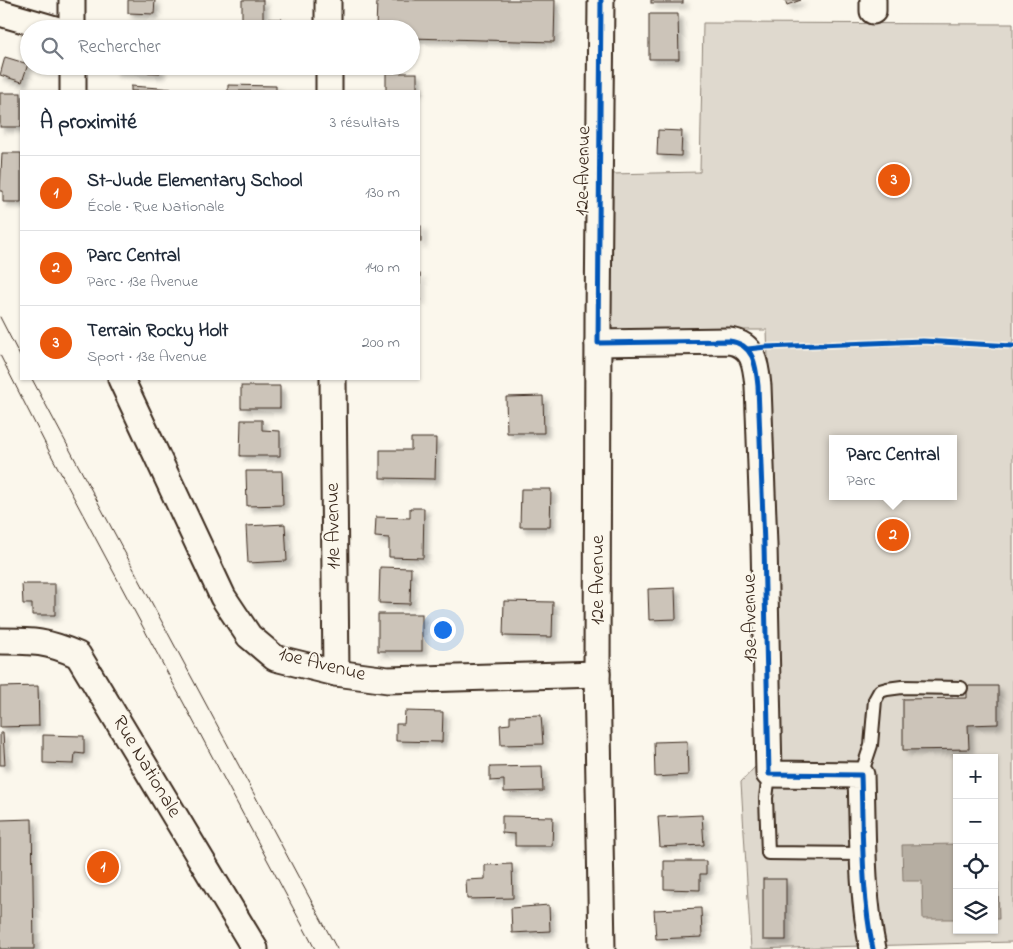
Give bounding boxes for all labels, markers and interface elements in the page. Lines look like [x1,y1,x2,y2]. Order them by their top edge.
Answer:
search box [20,20,420,75]
icon: search [38,34,66,62]
text: Rechercher [78,34,161,61]
text: À proximité [40,108,137,138]
text: 3 résultats [330,111,400,135]
street label: 12e Avenue [569,126,599,216]
pin: 3 [878,161,910,199]
text: St-Jude Elementary School [87,168,302,195]
text: 1 [53,181,59,205]
text: 130 m [365,181,400,205]
text: École · Rue Nationale [87,195,224,219]
text: Parc Central [87,243,180,270]
text: 2 [52,256,60,280]
text: 140 m [365,256,400,280]
text: Parc · 13e Avenue [87,270,198,294]
text: Terrain Rocky Holt [87,318,228,345]
text: 3 [53,331,59,355]
text: 200 m [362,331,400,355]
text: Sport · 13e Avenue [87,345,207,369]
popup [829,435,957,500]
text: Parc Central [846,442,940,469]
text: Parc [846,469,875,493]
street label: 11e Avenue [319,482,349,569]
pin: 2 [877,516,909,554]
street label: 12e Avenue [584,535,613,625]
street label: 13e Avenue [736,574,766,662]
your location [430,617,456,643]
street label: 10e Avenue [275,640,369,690]
street label: Rue Nationale [104,710,188,824]
map controls [953,754,998,934]
button: + [953,754,998,799]
button: − [953,799,998,844]
button: locate [953,844,998,889]
pin: 1 [87,848,119,886]
button: layers [953,889,998,934]

